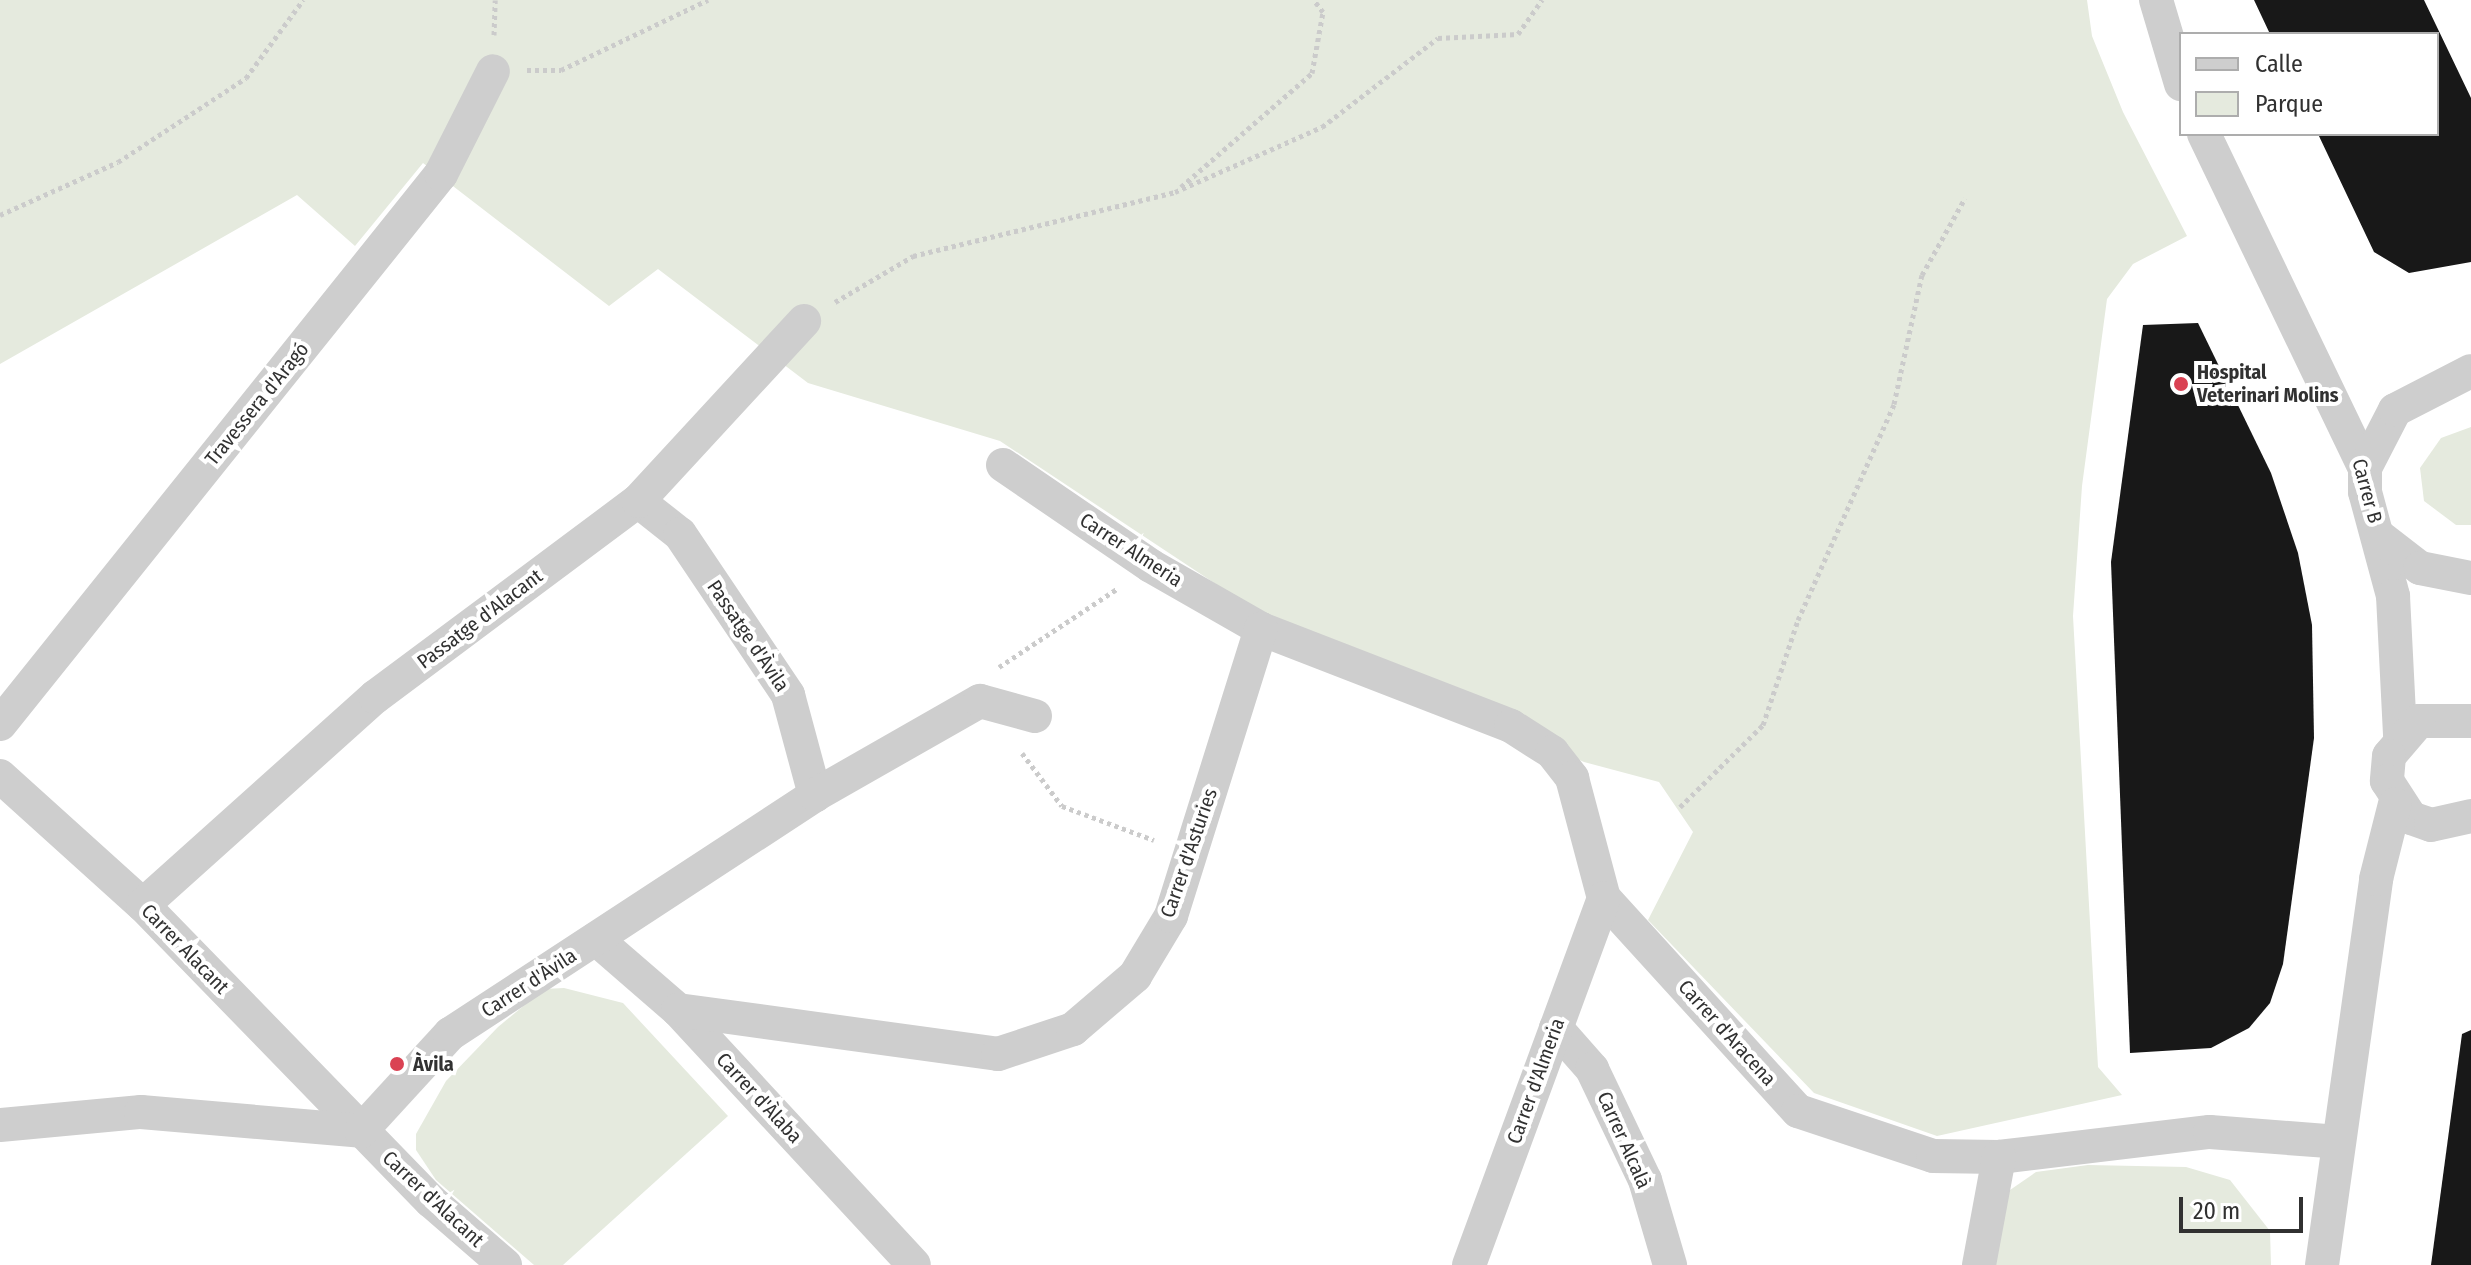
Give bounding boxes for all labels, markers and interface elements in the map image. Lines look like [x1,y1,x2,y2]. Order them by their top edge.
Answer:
legend [2179,32,2439,136]
text: Calle [2255,50,2303,78]
text: Parque [2255,90,2323,118]
street label: Travessera d'Aragó [200,338,314,470]
place label: Hospital Veterinari Molins [2197,360,2338,407]
marker: Hospital Veterinari Molins [2172,375,2190,393]
street label: Carrer B [2347,456,2387,526]
street label: Carrer Almeria [1075,508,1187,592]
street label: Passatge d'Alacant [413,564,547,674]
street label: Passatge d'Àvila [702,576,794,696]
street label: Carrer d'Asturies [1156,785,1222,921]
street label: Carrer Alacant [136,899,234,999]
street label: Carrer d'Àvila [477,943,581,1023]
street label: Carrer d'Aracena [1673,975,1781,1091]
street label: Carrer d'Almeria [1502,1015,1570,1147]
street label: Carrer d'Àlaba [711,1048,807,1148]
place label: Àvila [413,1052,454,1076]
marker: Àvila [388,1055,406,1073]
street label: Carrer Alcalà [1592,1088,1656,1192]
street label: Carrer d'Alacant [377,1146,489,1252]
scale bar [2183,1181,2307,1231]
text: 20 m [2193,1197,2240,1225]

